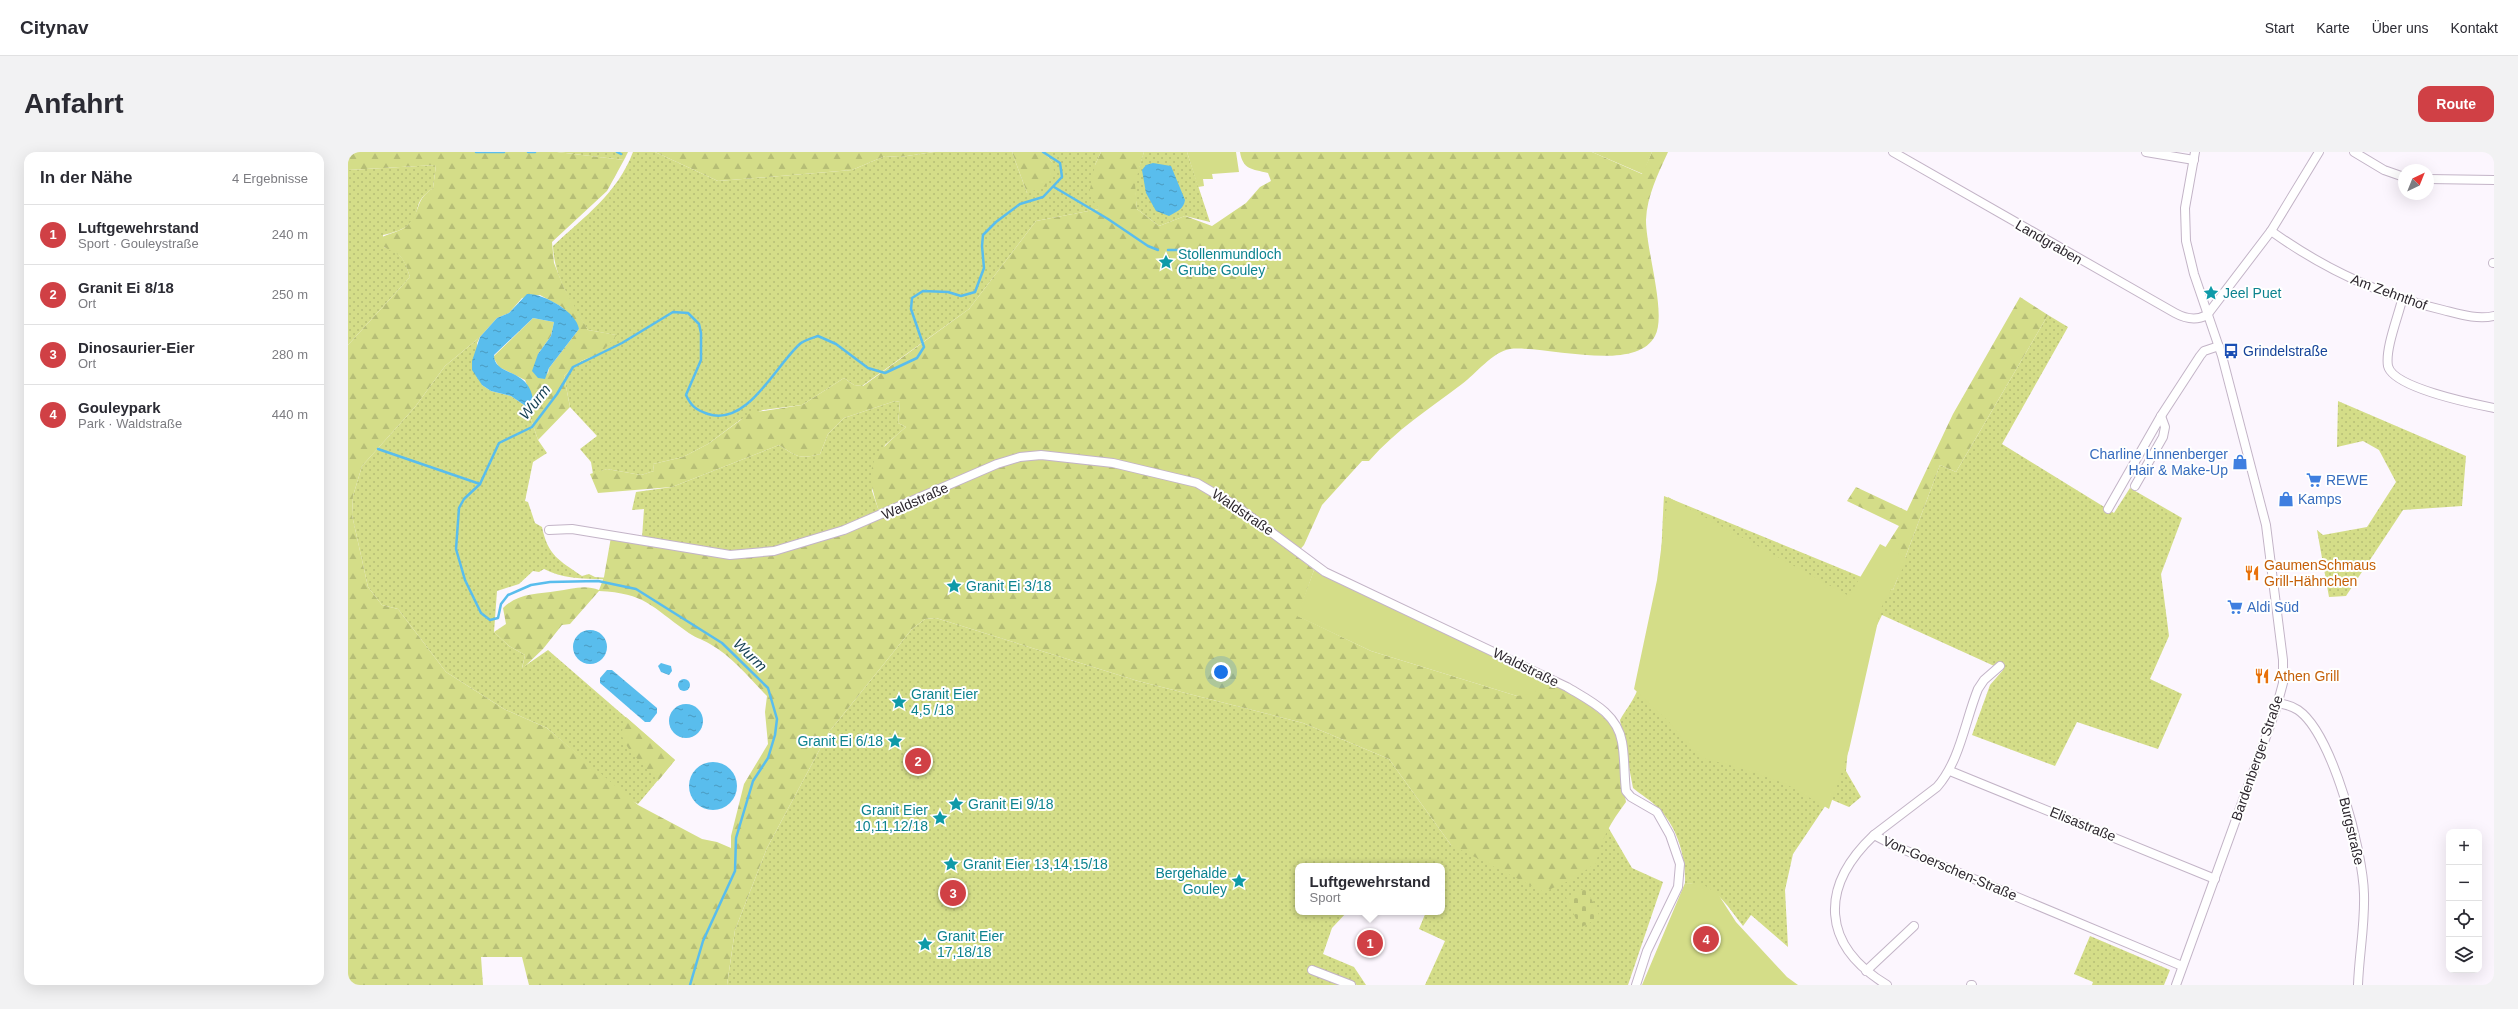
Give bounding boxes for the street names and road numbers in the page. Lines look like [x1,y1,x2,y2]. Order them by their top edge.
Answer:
street label: Landgraben [2013,216,2085,268]
street label: Am Zehnthof [2349,271,2429,313]
street label: Waldstraße [879,479,951,523]
street label: Waldstraße [1209,485,1277,539]
street label: Waldstraße [1491,644,1562,690]
street label: Bardenberger Straße [2228,693,2286,823]
street label: Burgstraße [2336,795,2368,867]
street label: Elisastraße [2048,803,2119,845]
street label: Von-Goerschen-Straße [1881,833,2020,904]

